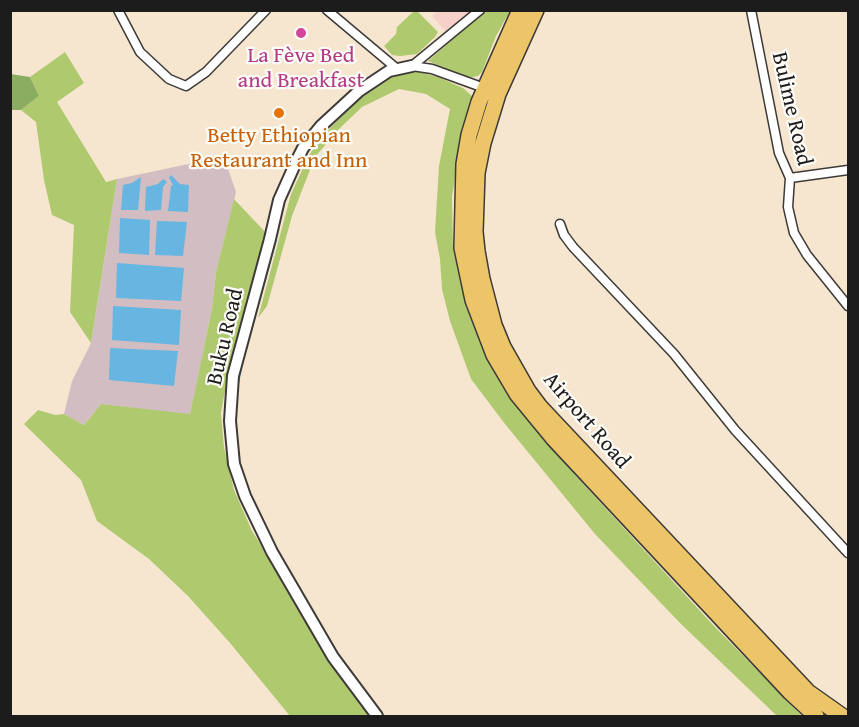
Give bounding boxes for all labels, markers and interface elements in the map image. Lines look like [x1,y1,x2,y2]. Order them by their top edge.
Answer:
marker: La Fève Bed and Breakfast [294,26,308,40]
place label: La Fève Bed and Breakfast [238,43,364,94]
street label: Bulime Road [765,50,817,168]
marker: Betty Ethiopian Restaurant and Inn [272,106,286,120]
place label: Betty Ethiopian Restaurant and Inn [191,123,367,174]
street label: Buku Road [202,286,250,388]
street label: Airport Road [537,367,635,475]

